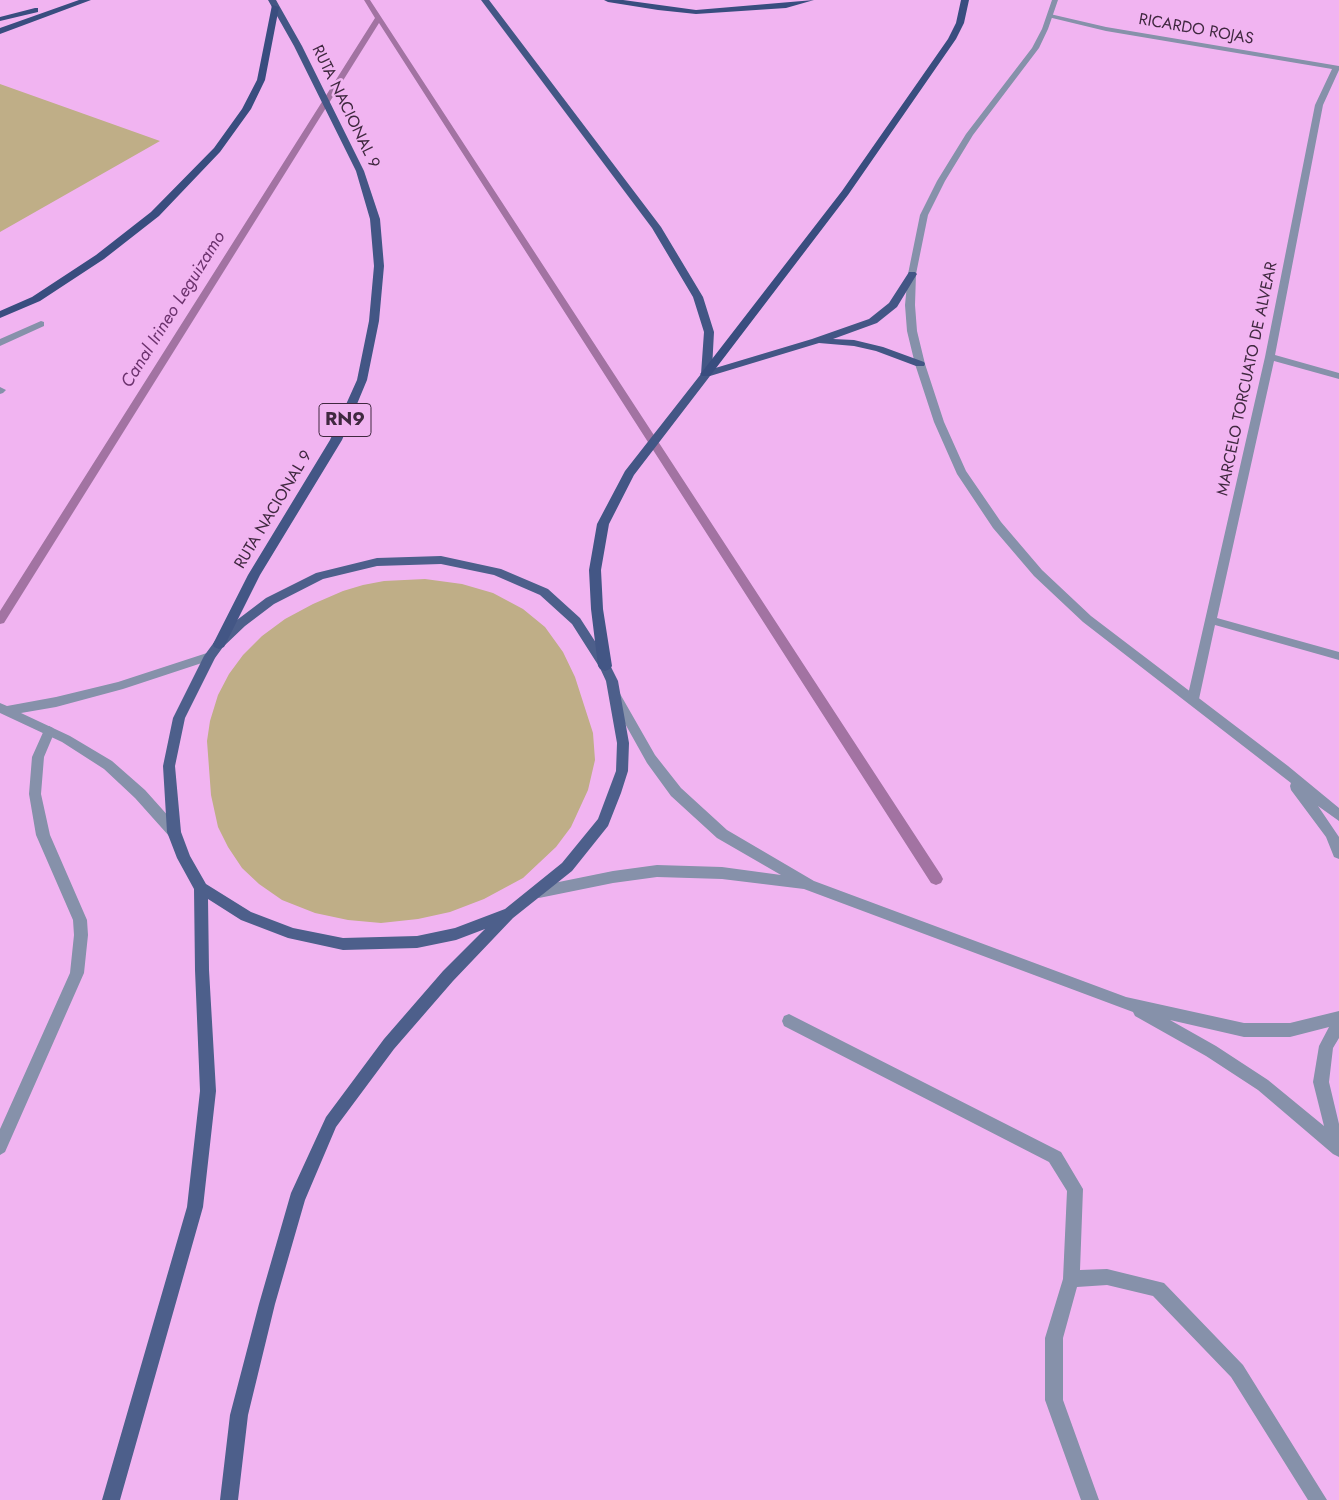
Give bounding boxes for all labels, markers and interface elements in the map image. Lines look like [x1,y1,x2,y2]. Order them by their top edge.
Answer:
street label: RICARDO ROJAS [1137,10,1255,50]
street label: RUTA NACIONAL 9 [307,42,383,172]
water label: Canal Irineo Leguizamo [117,228,231,392]
street label: MARCELO TORCUATO DE ALVEAR [1214,260,1282,498]
road number: RN9 [319,404,371,436]
street label: RUTA NACIONAL 9 [231,447,317,573]

